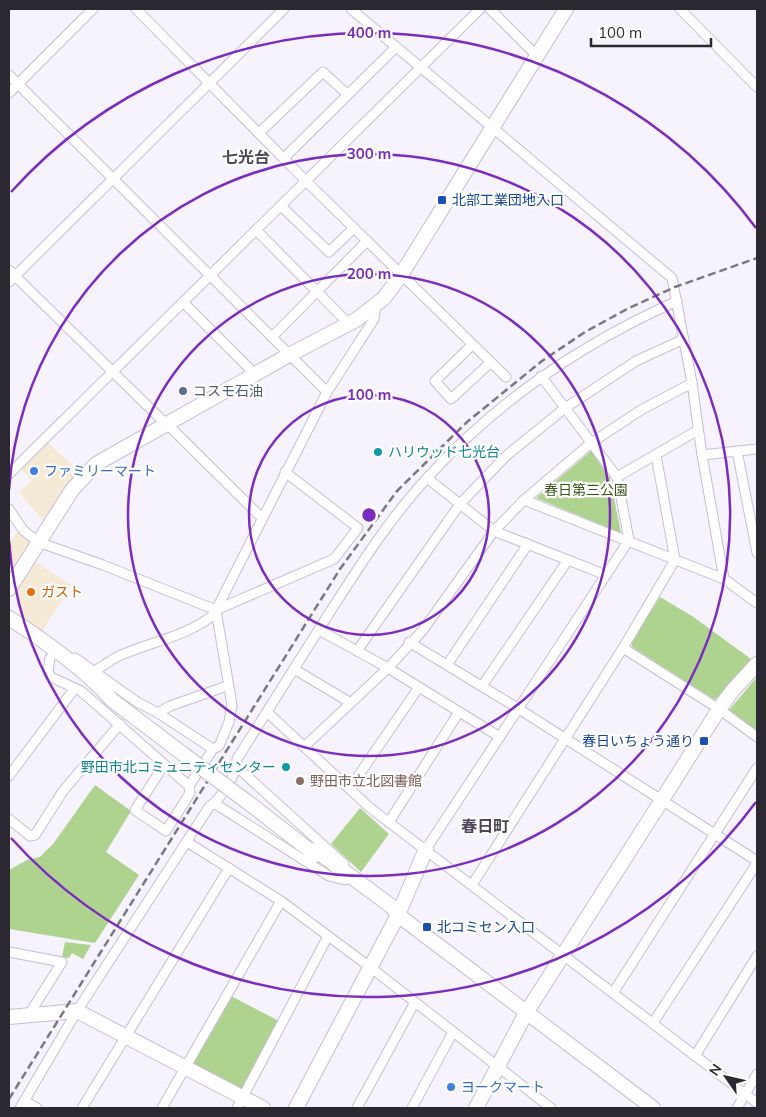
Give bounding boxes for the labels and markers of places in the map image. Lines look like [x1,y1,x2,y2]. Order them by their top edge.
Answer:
place label: 北部工業団地入口 [452,191,564,209]
marker: 北部工業団地入口 [436,194,448,206]
place label: コスモ石油 [193,382,263,400]
marker: コスモ石油 [177,385,189,397]
place label: ハリウッド七光台 [388,443,500,461]
marker: ハリウッド七光台 [372,446,384,458]
place label: ファミリーマート [44,462,156,480]
marker: ファミリーマート [28,465,40,477]
centre of rings [360,506,378,524]
place label: ガスト [41,583,83,601]
marker: ガスト [25,586,37,598]
place label: 春日いちょう通り [582,732,694,750]
marker: 春日いちょう通り [698,735,710,747]
place label: 野田市北コミュニティセンター [81,758,276,776]
marker: 野田市北コミュニティセンター [280,761,292,773]
place label: 野田市立北図書館 [310,772,422,790]
marker: 野田市立北図書館 [294,775,306,787]
place label: 北コミセン入口 [437,918,535,936]
marker: 北コミセン入口 [421,921,433,933]
place label: ヨークマート [461,1078,545,1096]
marker: ヨークマート [445,1081,457,1093]

